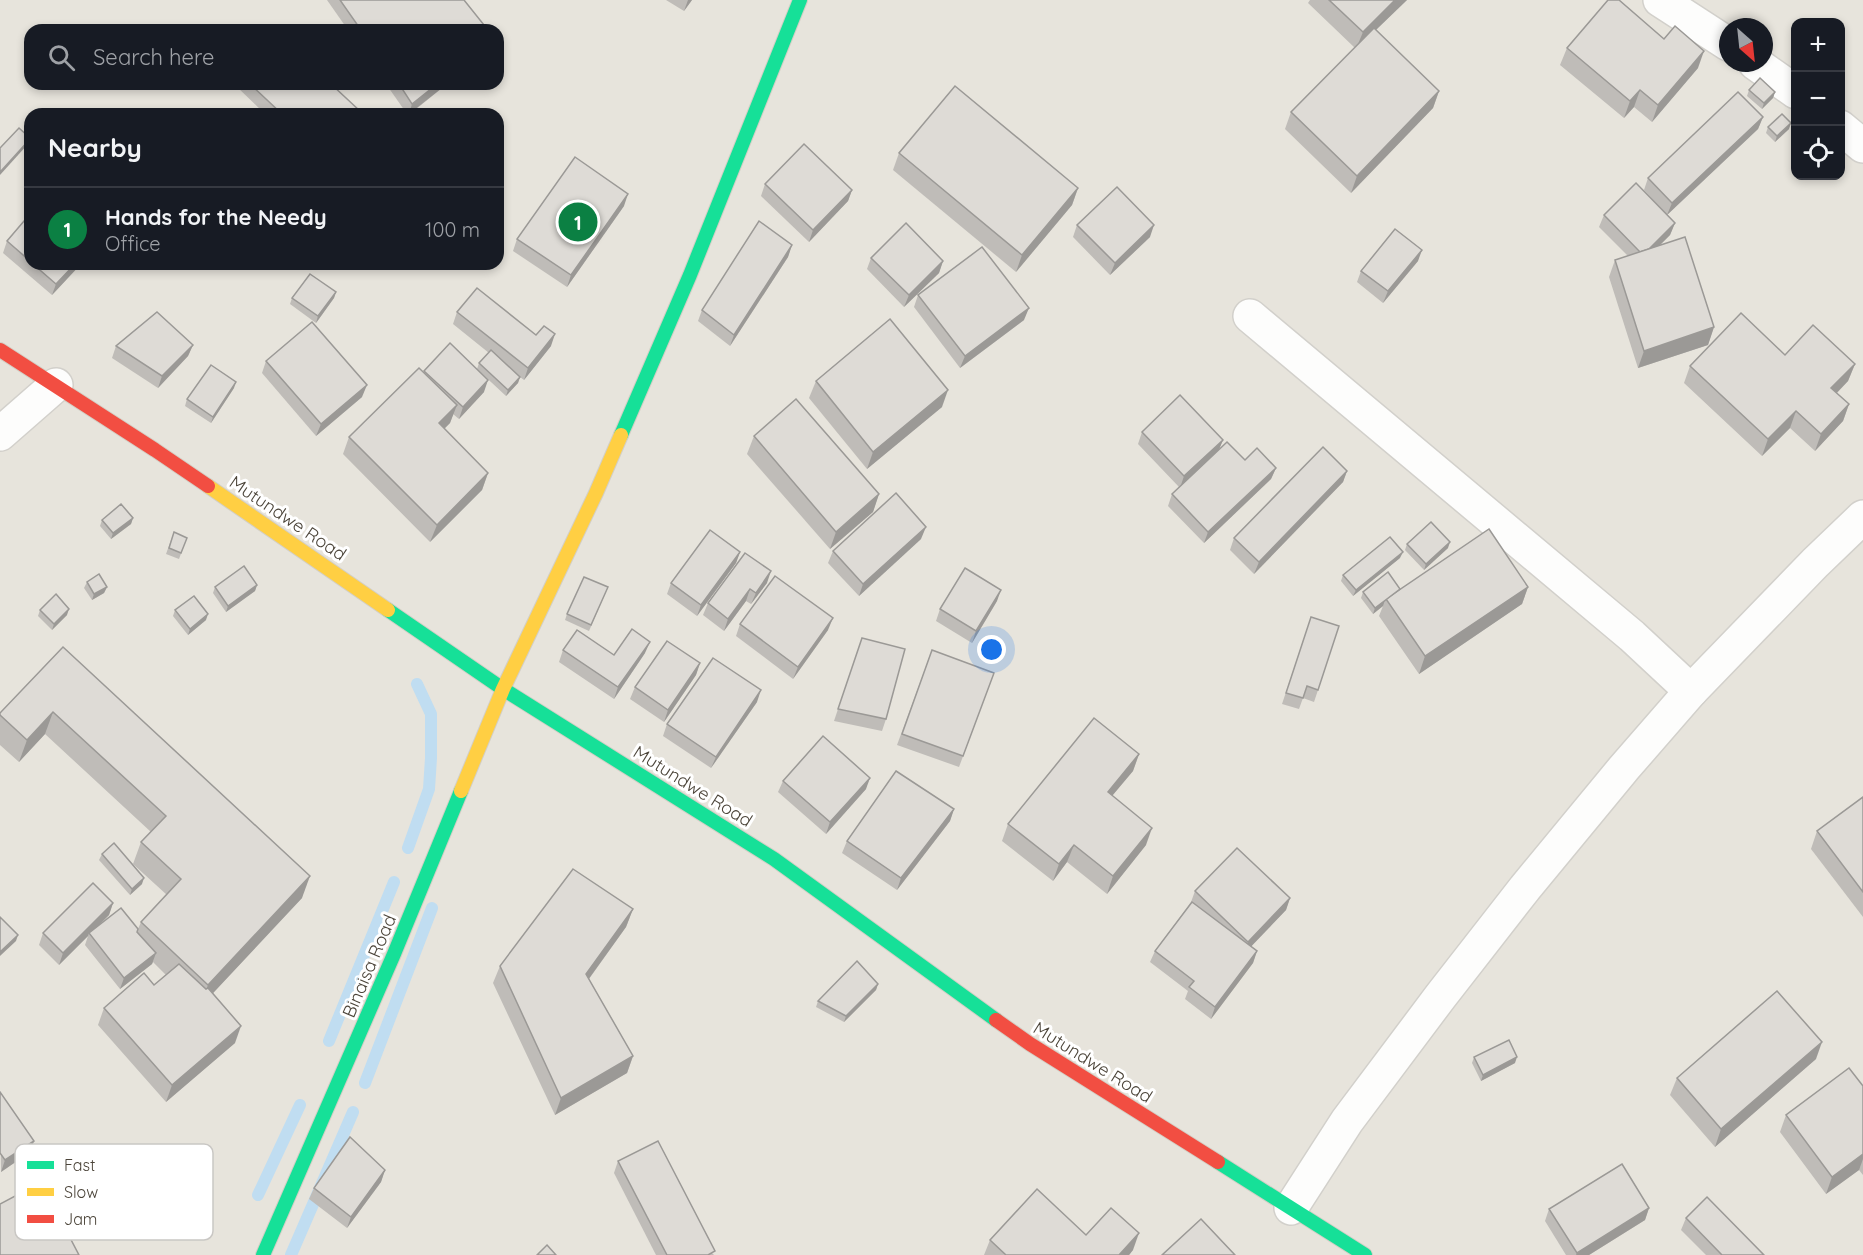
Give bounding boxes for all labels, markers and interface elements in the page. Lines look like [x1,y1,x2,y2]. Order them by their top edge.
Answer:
north arrow [1719,18,1773,72]
map controls [1791,18,1845,180]
button: + [1791,18,1845,72]
search box [24,24,504,90]
icon: search [45,41,78,74]
text: Search here [93,43,214,71]
button: − [1791,72,1845,126]
button: locate [1791,126,1845,180]
text: Nearby [48,131,142,164]
pin: 1 [558,200,598,244]
text: Hands for the Needy [105,203,327,231]
text: 1 [64,217,71,242]
text: 100 m [425,217,480,242]
text: Office [105,231,161,256]
street label: Mutundwe Road [225,470,351,566]
your location [977,635,1006,664]
street label: Mutundwe Road [629,740,757,832]
street label: Binaisa Road [337,911,401,1021]
street label: Mutundwe Road [1029,1016,1157,1108]
legend [15,1144,213,1240]
text: Fast [64,1155,95,1175]
text: Slow [64,1182,98,1202]
text: Jam [64,1209,97,1229]

